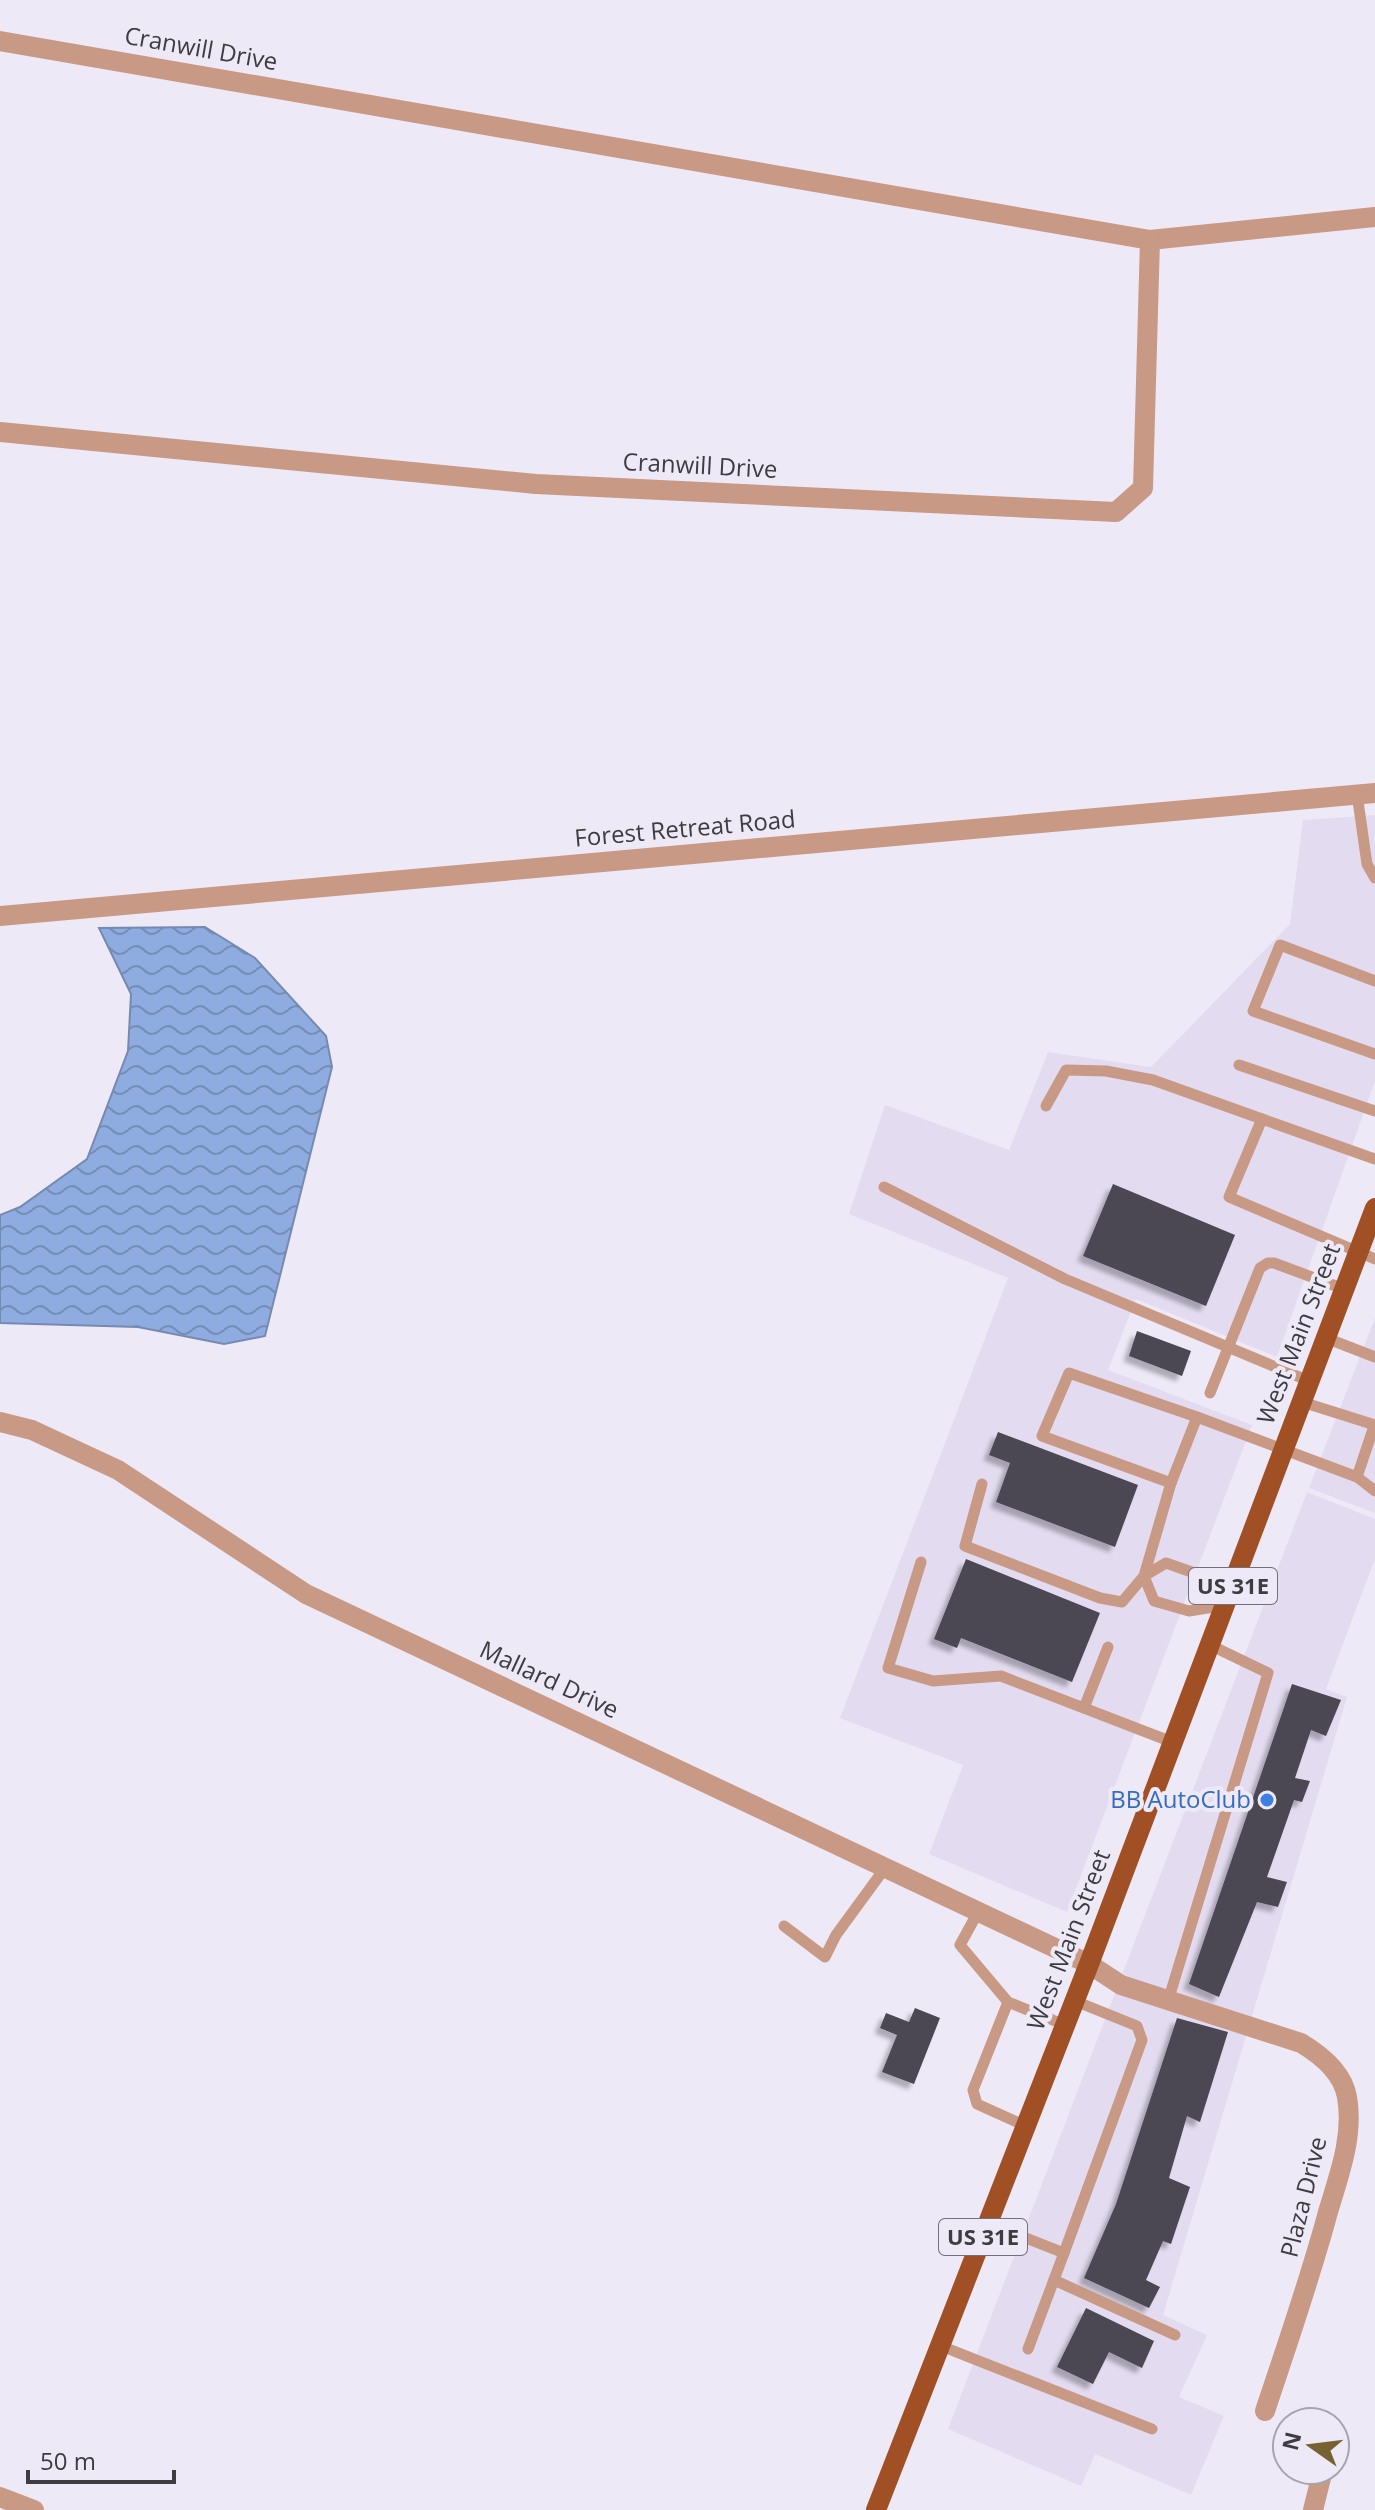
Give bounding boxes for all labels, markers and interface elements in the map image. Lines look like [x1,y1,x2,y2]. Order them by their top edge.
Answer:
street label: Cranwill Drive [122,18,280,77]
street label: Cranwill Drive [622,444,778,485]
street label: Forest Retreat Road [573,801,797,854]
street label: West Main Street [1248,1238,1347,1428]
road number: US 31E [1189,1568,1277,1604]
street label: Mallard Drive [475,1632,625,1725]
place label: BB AutoClub [1110,1782,1251,1815]
marker: BB AutoClub [1258,1791,1276,1809]
street label: West Main Street [1018,1844,1117,2034]
street label: Plaza Drive [1272,2133,1333,2260]
road number: US 31E [939,2219,1027,2255]
north arrow [1271,2406,1351,2486]
text: N [1274,2429,1307,2453]
scale bar [28,2434,174,2484]
text: 50 m [40,2444,96,2477]

